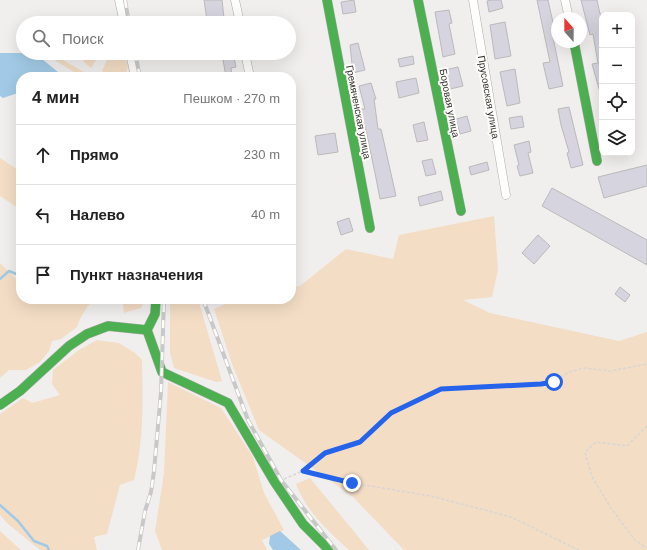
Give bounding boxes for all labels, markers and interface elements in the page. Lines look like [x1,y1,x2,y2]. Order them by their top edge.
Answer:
north arrow [551,12,587,48]
map controls [599,12,635,156]
button: + [599,12,635,48]
search box [16,16,296,60]
icon: search [30,27,52,49]
text: Поиск [62,30,104,47]
button: − [599,48,635,84]
street label: Прусовская улица [476,55,501,140]
street label: Гремяченская улица [344,64,373,160]
street label: Боровая улица [437,68,462,139]
button: locate [599,84,635,120]
text: 4 мин [32,88,79,107]
text: Пешком · 270 m [183,91,280,106]
button: layers [599,120,635,156]
icon: ahead [32,144,54,166]
text: Прямо [70,146,119,163]
text: 230 m [244,147,280,162]
icon: left [32,204,54,226]
text: Налево [70,206,125,223]
text: 40 m [251,207,280,222]
icon: arrive [32,264,54,286]
text: Пункт назначения [70,266,203,283]
route start [545,373,563,391]
route end [343,474,361,492]

